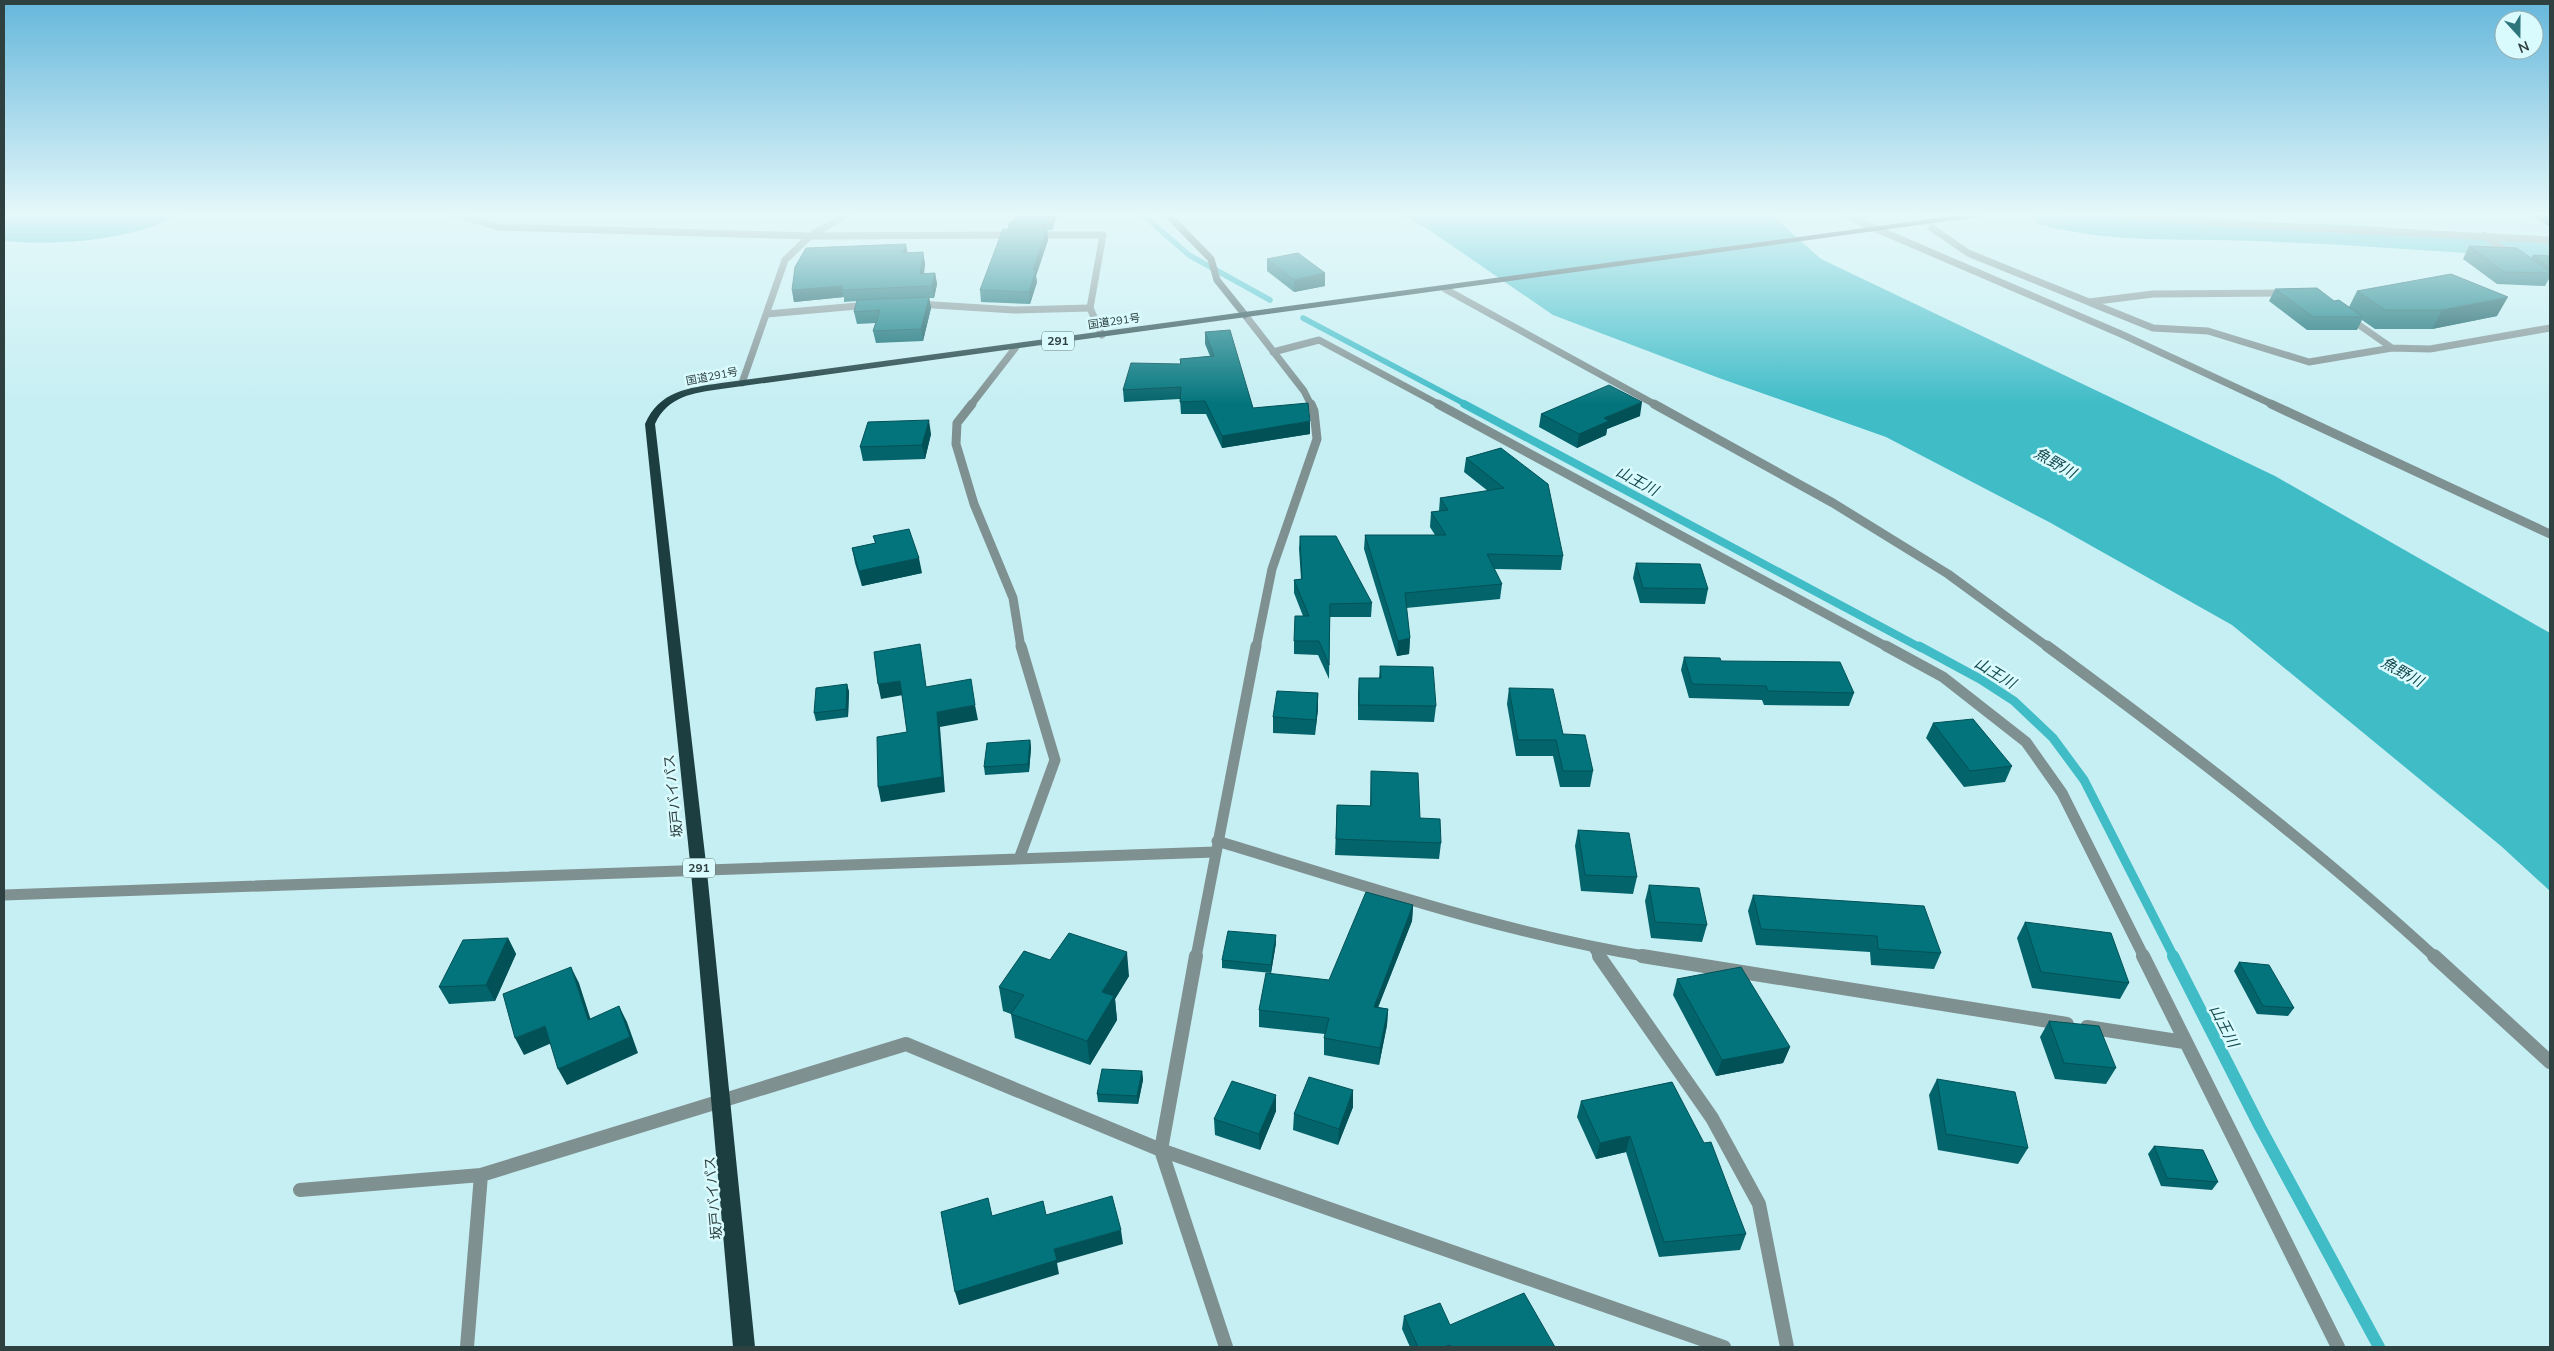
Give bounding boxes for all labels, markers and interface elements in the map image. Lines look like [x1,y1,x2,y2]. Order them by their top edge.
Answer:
north arrow [2494,10,2544,60]
text: N [2515,36,2532,57]
street label: 国道291号 [1087,310,1141,333]
road number: 291 [1042,332,1074,351]
street label: 国道291号 [685,364,739,389]
water label: 魚野川 [2031,443,2081,484]
water label: 山王川 [1612,462,1663,501]
water label: 魚野川 [2377,652,2428,693]
water label: 山王川 [1971,653,2021,694]
street label: 坂戸バイパス [660,753,687,839]
road number: 291 [683,858,715,878]
water label: 山王川 [2205,1001,2244,1052]
street label: 坂戸バイパス [700,1155,727,1240]

